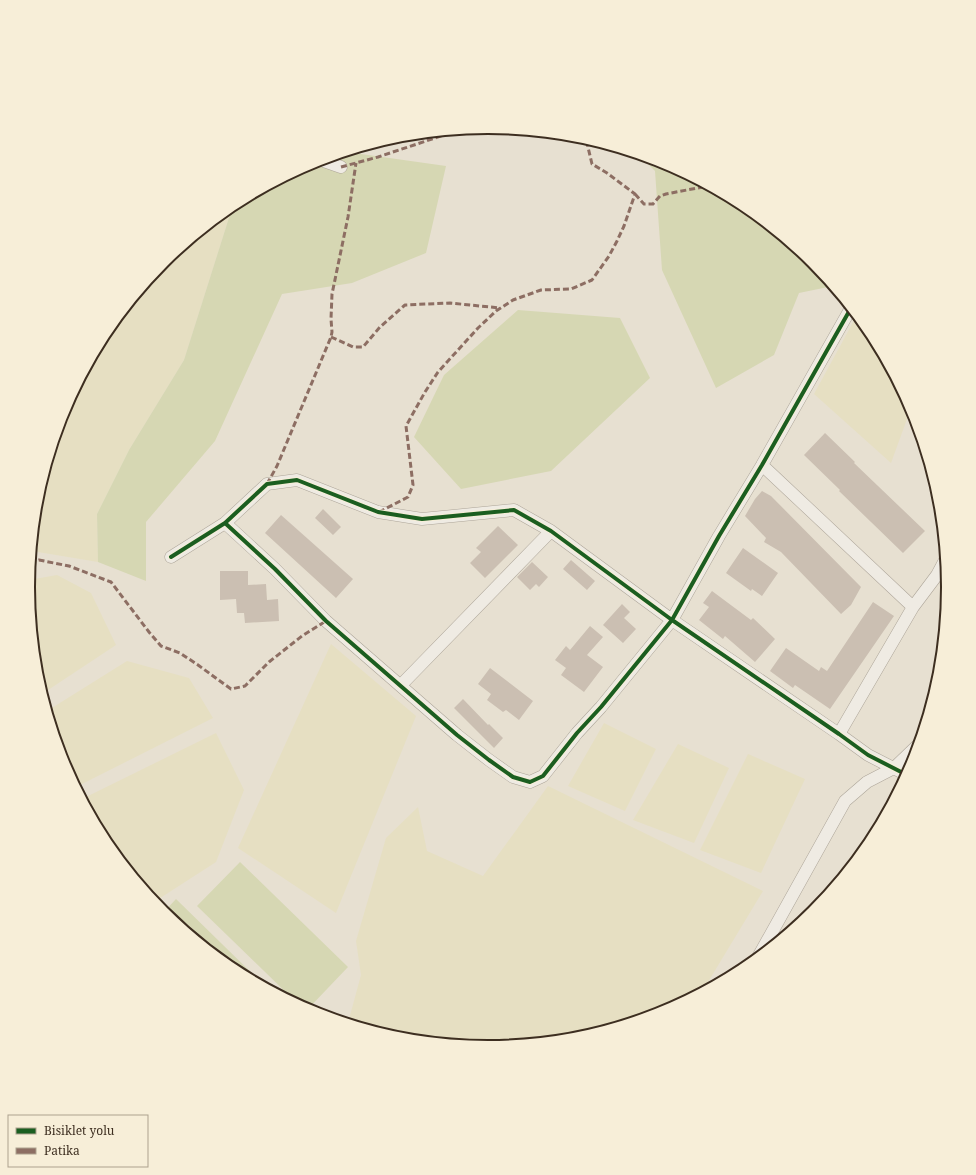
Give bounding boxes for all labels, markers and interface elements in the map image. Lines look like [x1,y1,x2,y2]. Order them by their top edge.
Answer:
legend [8,1115,148,1167]
text: Bisiklet yolu [44,1122,115,1139]
text: Patika [44,1142,80,1159]

